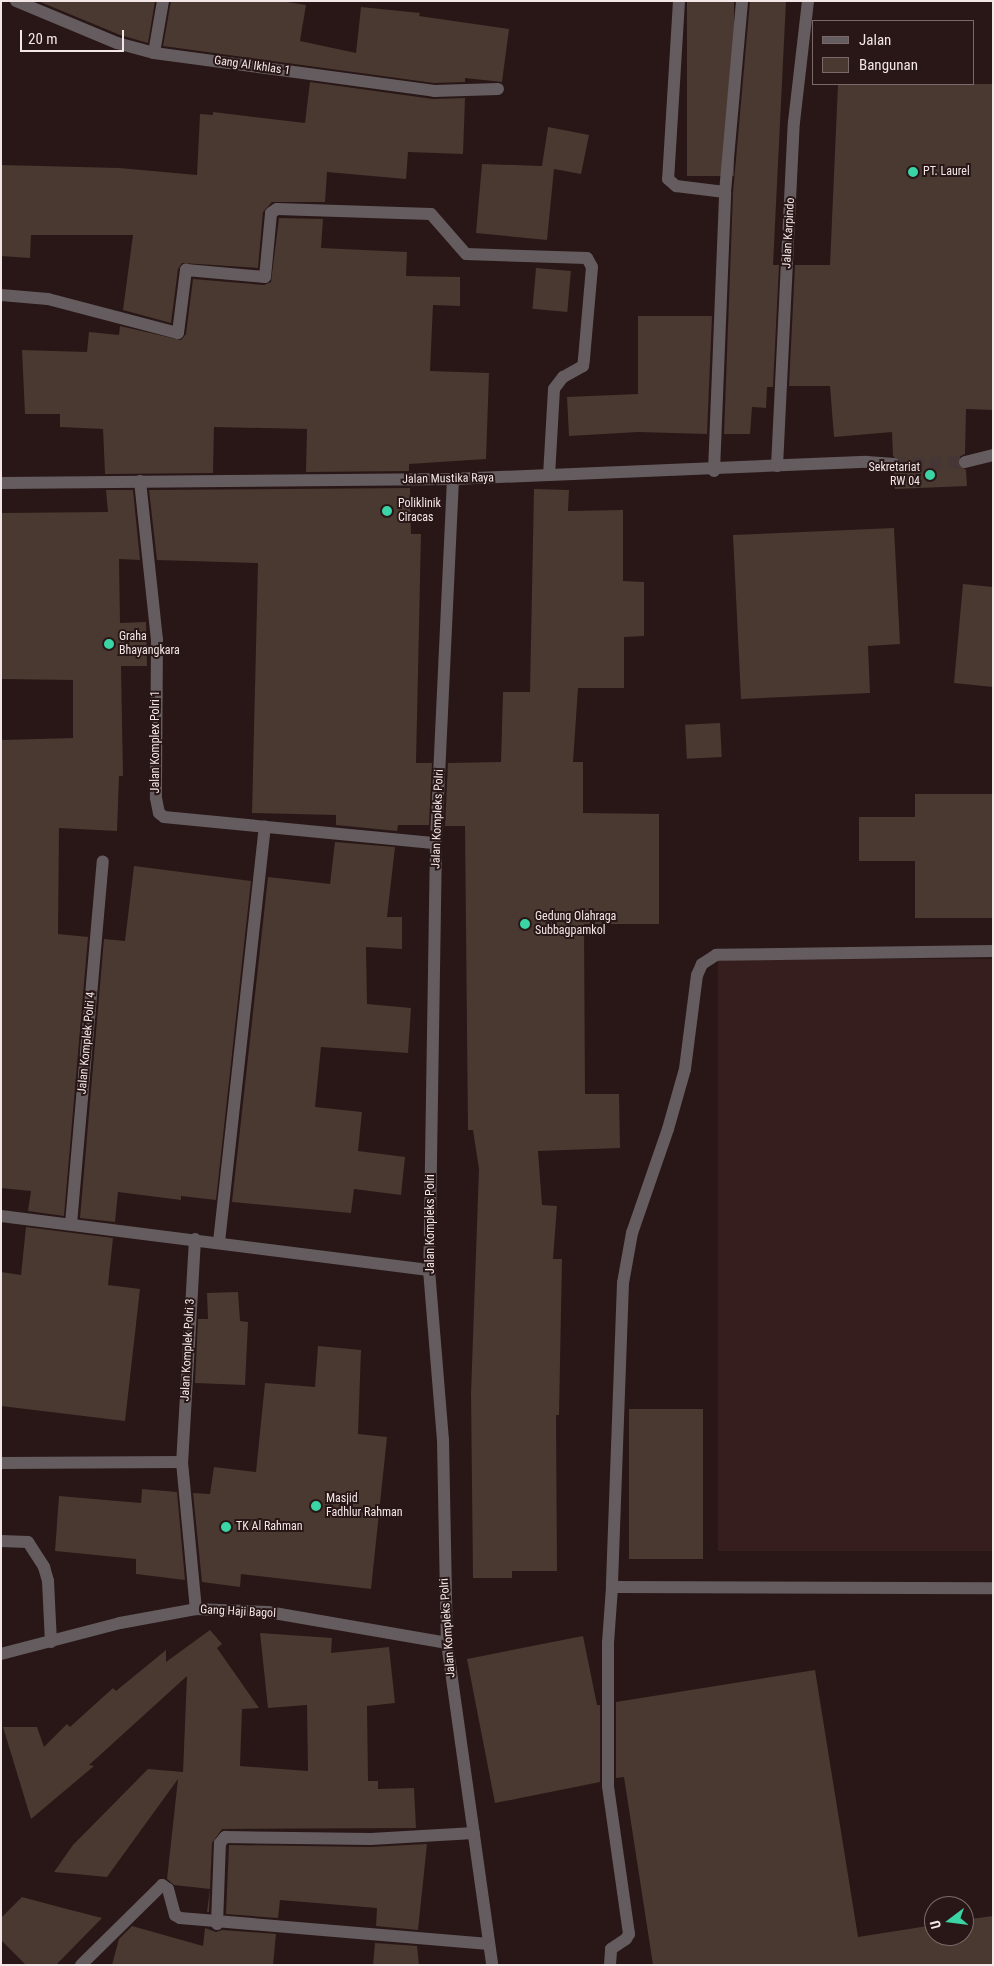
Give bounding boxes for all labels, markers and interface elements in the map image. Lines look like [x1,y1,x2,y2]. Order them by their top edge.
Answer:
scale bar [22,20,126,52]
legend [812,20,974,85]
text: 20 m [28,30,58,48]
text: Jalan [859,31,891,49]
street label: Gang Al Ikhlas 1 [213,54,291,78]
text: Bangunan [859,56,918,74]
place label: PT. Laurel [923,165,970,179]
marker: PT. Laurel [907,166,919,178]
street label: Jalan Karpindo [780,197,798,269]
place label: Sekretariat RW 04 [869,461,920,489]
marker: Sekretariat RW 04 [924,469,936,481]
street label: Jalan Mustika Raya [402,471,494,487]
place label: Poliklinik Ciracas [398,497,441,525]
marker: Poliklinik Ciracas [380,504,394,518]
place label: Graha Bhayangkara [119,630,180,658]
marker: Graha Bhayangkara [103,638,115,650]
street label: Jalan Komplex Polri 1 [149,691,163,793]
street label: Jalan Kompleks Polri [429,769,447,869]
place label: Gedung Olahraga Subbagpamkol [535,910,616,938]
marker: Gedung Olahraga Subbagpamkol [519,918,531,930]
street label: Jalan Komplek Polri 4 [75,991,99,1095]
street label: Jalan Kompleks Polri [424,1174,438,1274]
street label: Jalan Komplek Polri 3 [178,1298,198,1402]
place label: Masjid Fadhlur Rahman [326,1492,403,1520]
marker: Masjid Fadhlur Rahman [310,1500,322,1512]
place label: TK Al Rahman [236,1520,302,1534]
marker: TK Al Rahman [220,1521,232,1533]
street label: Jalan Kompleks Polri [437,1578,459,1678]
street label: Gang Haji Bagol [200,1603,276,1621]
north arrow [924,1896,974,1946]
text: U [927,1919,944,1931]

